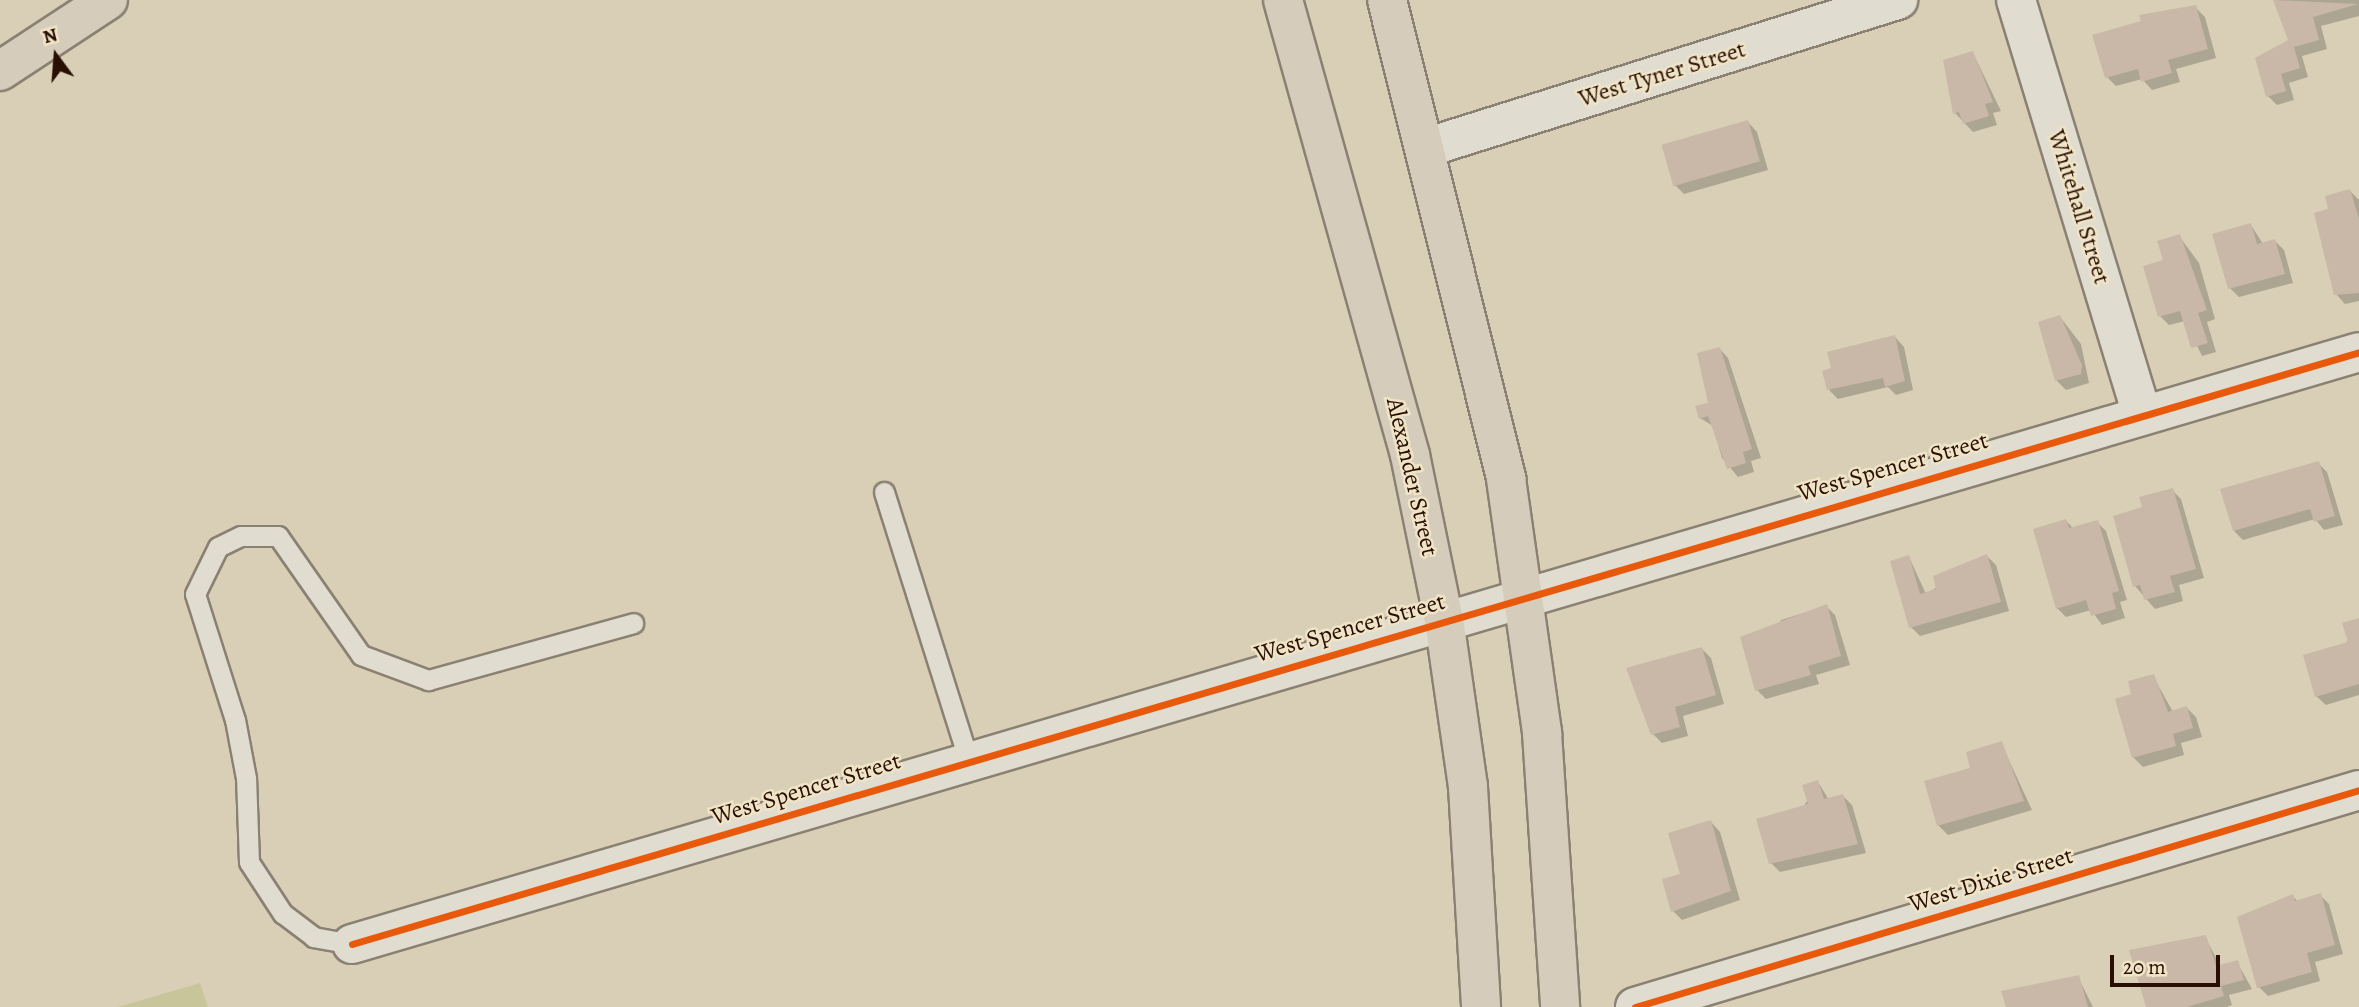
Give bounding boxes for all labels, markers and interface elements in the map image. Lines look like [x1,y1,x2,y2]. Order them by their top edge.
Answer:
north arrow [21,21,91,91]
text: N [40,21,60,50]
street label: West Tyner Street [1575,35,1749,113]
street label: Whitehall Street [2042,126,2116,288]
street label: Alexander Street [1380,395,1444,559]
street label: West Spencer Street [1795,426,1991,508]
street label: West Spencer Street [1252,587,1448,669]
street label: West Spencer Street [708,747,904,831]
street label: West Dixie Street [1906,841,2076,919]
scale bar [2114,940,2224,984]
text: 20 m [2123,953,2166,981]

